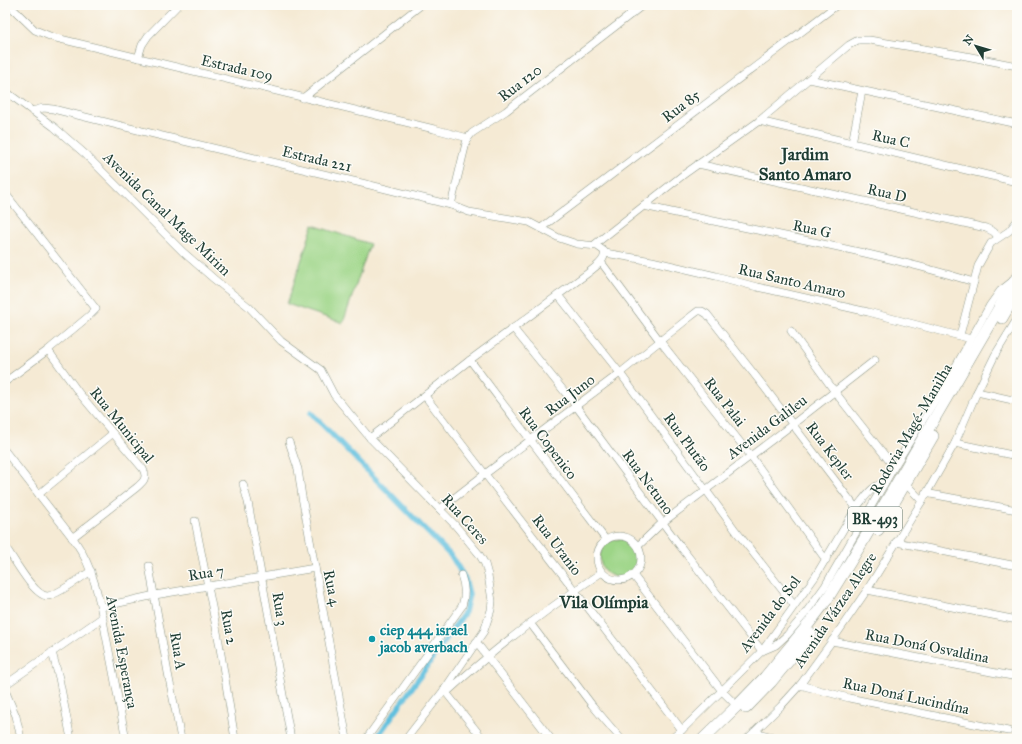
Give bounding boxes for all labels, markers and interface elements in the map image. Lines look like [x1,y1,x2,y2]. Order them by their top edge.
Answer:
north arrow [956,26,996,66]
text: N [961,32,977,48]
street label: Estrada 109 [199,51,275,85]
street label: Rua 120 [495,61,545,105]
street label: Rua 85 [658,86,704,126]
street label: Rua C [870,126,912,152]
street label: Estrada 221 [280,142,354,176]
district label: Jardim Santo Amaro [759,144,851,185]
street label: Avenida Canal Mage Mirim [99,148,235,280]
street label: Rua D [866,180,909,206]
street label: Rua G [791,216,833,242]
street label: Rua Santo Amaro [737,260,848,302]
street label: Rodovia Magé-Manilha [866,360,956,498]
street label: Rua Juno [542,370,599,420]
street label: Rua Palai [700,374,750,430]
street label: Rua Municipal [86,384,158,467]
street label: Avenida Galileu [723,391,811,464]
street label: Rua Copenico [515,403,581,483]
street label: Rua Plutão [660,409,714,475]
street label: Rua Kepler [802,418,858,484]
street label: Rua Netuno [618,446,678,518]
street label: Rua Ceres [438,490,492,548]
road number: BR-493 [848,507,902,531]
street label: Rua Uranio [528,511,586,579]
street label: Avenida Várzea Alegre [789,549,880,672]
street label: Rua 7 [187,561,225,585]
street label: Rua 4 [320,568,344,608]
street label: Avenida do Sol [735,572,805,656]
street label: Rua 3 [268,591,292,627]
district label: Vila Olímpia [559,592,649,613]
street label: Avenida Esperança [102,593,142,711]
street label: Rua 2 [217,608,241,647]
place label: ciep 444 israel jacob averbach [377,621,469,657]
street label: Rua Doná Osvaldina [864,625,991,667]
street label: Rua A [166,631,190,671]
marker: ciep 444 israel jacob averbach [367,634,377,644]
street label: Rua Doná Lucindína [841,674,972,718]

